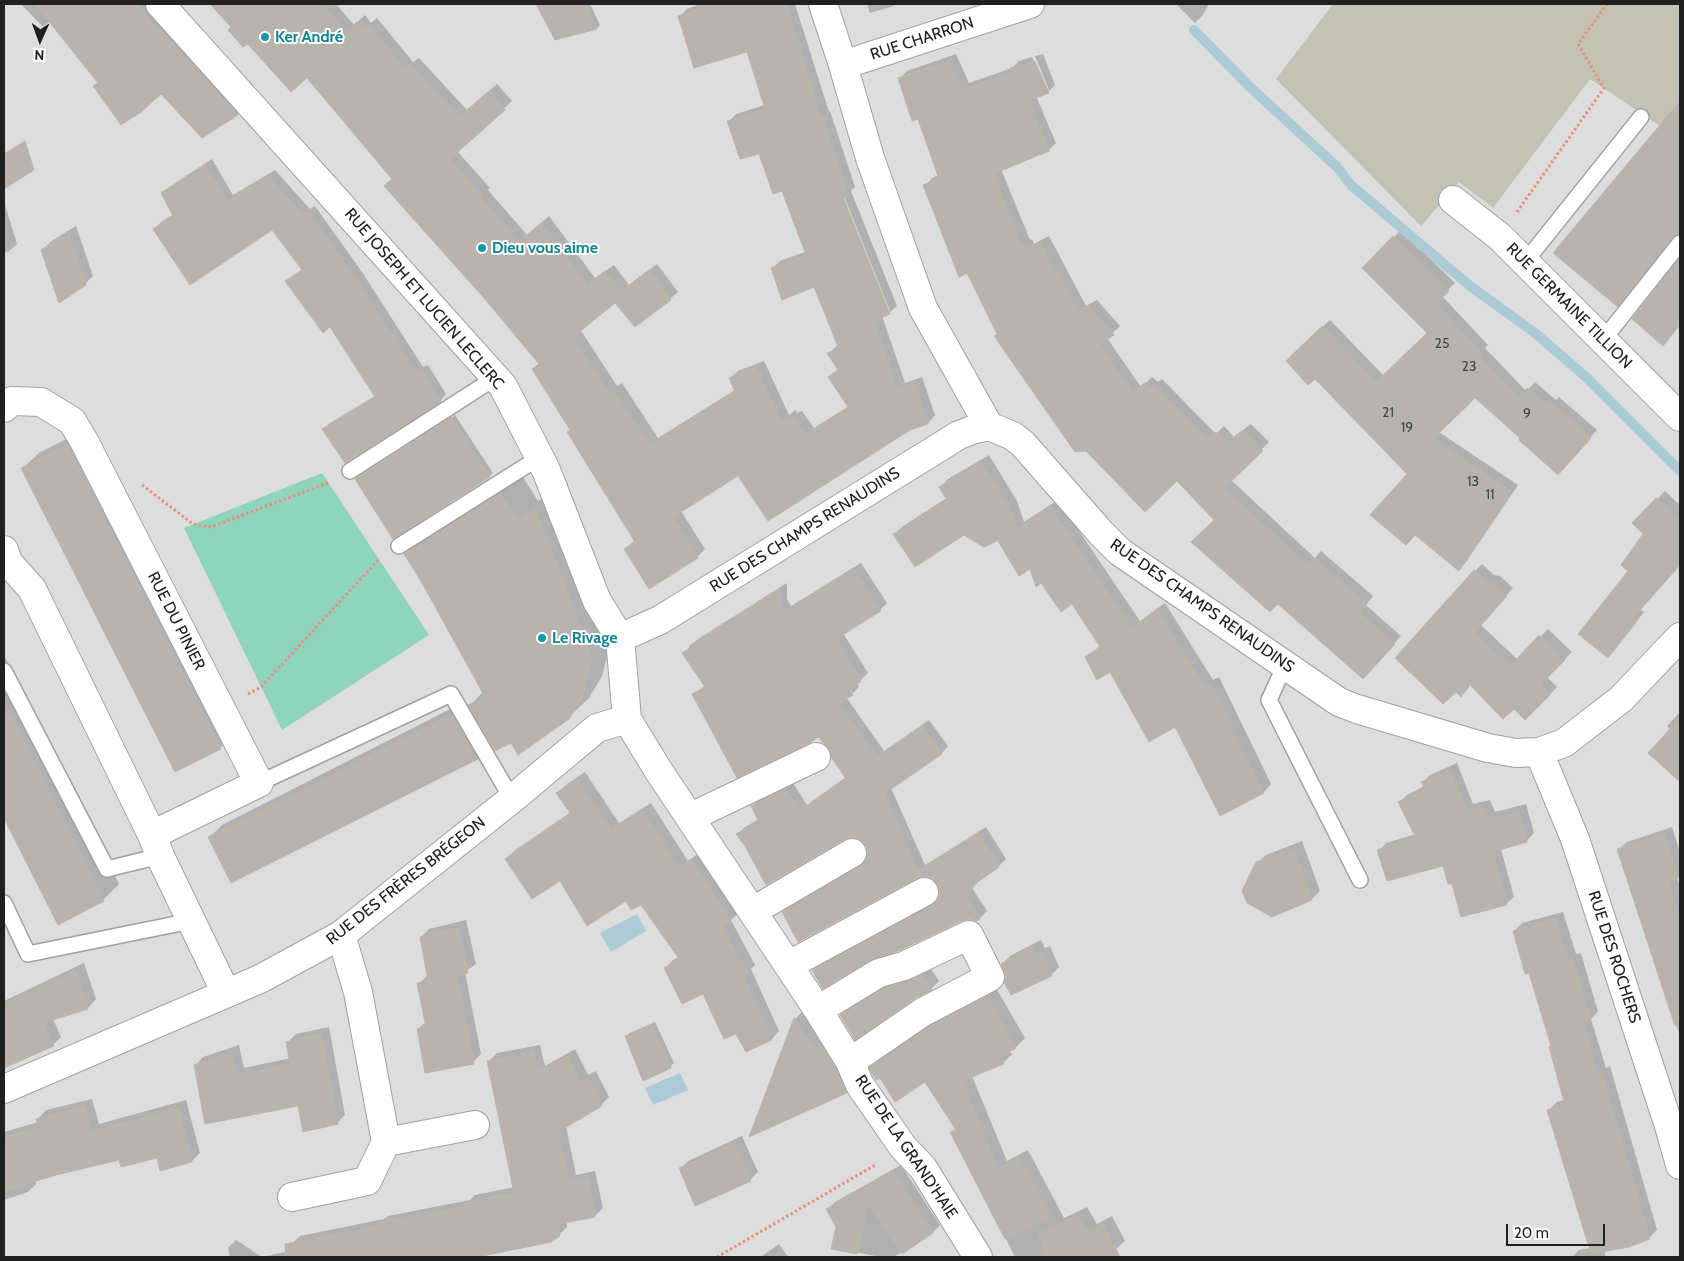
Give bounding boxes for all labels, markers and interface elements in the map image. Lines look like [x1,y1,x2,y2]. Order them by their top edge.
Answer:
street label: RUE CHARRON [868,13,976,65]
north arrow [15,15,65,65]
place label: Ker André [275,27,343,47]
marker: Ker André [259,31,271,43]
text: N [34,46,45,64]
street label: RUE JOSEPH ET LUCIEN LECLERC [340,205,508,393]
place label: Dieu vous aime [492,238,598,258]
street label: RUE GERMAINE TILLION [1502,239,1636,373]
marker: Dieu vous aime [476,242,488,254]
house number: 25 [1435,336,1449,352]
house number: 23 [1462,359,1476,375]
house number: 21 [1382,405,1394,421]
house number: 9 [1523,406,1531,422]
house number: 19 [1401,420,1413,436]
street label: RUE DES CHAMPS RENAUDINS [706,463,904,597]
house number: 13 [1467,474,1479,490]
house number: 11 [1485,487,1495,503]
street label: RUE DES CHAMPS RENAUDINS [1106,535,1298,677]
street label: RUE DU PINIER [143,569,209,673]
place label: Le Rivage [552,628,618,648]
marker: Le Rivage [536,632,548,644]
street label: RUE DES FRÈRES BRÉGEON [323,813,489,949]
street label: RUE DES ROCHERS [1584,888,1644,1026]
street label: RUE DE LA GRAND'HAIE [851,1071,961,1223]
scale bar [1509,1214,1608,1246]
text: 20 m [1514,1224,1549,1242]

